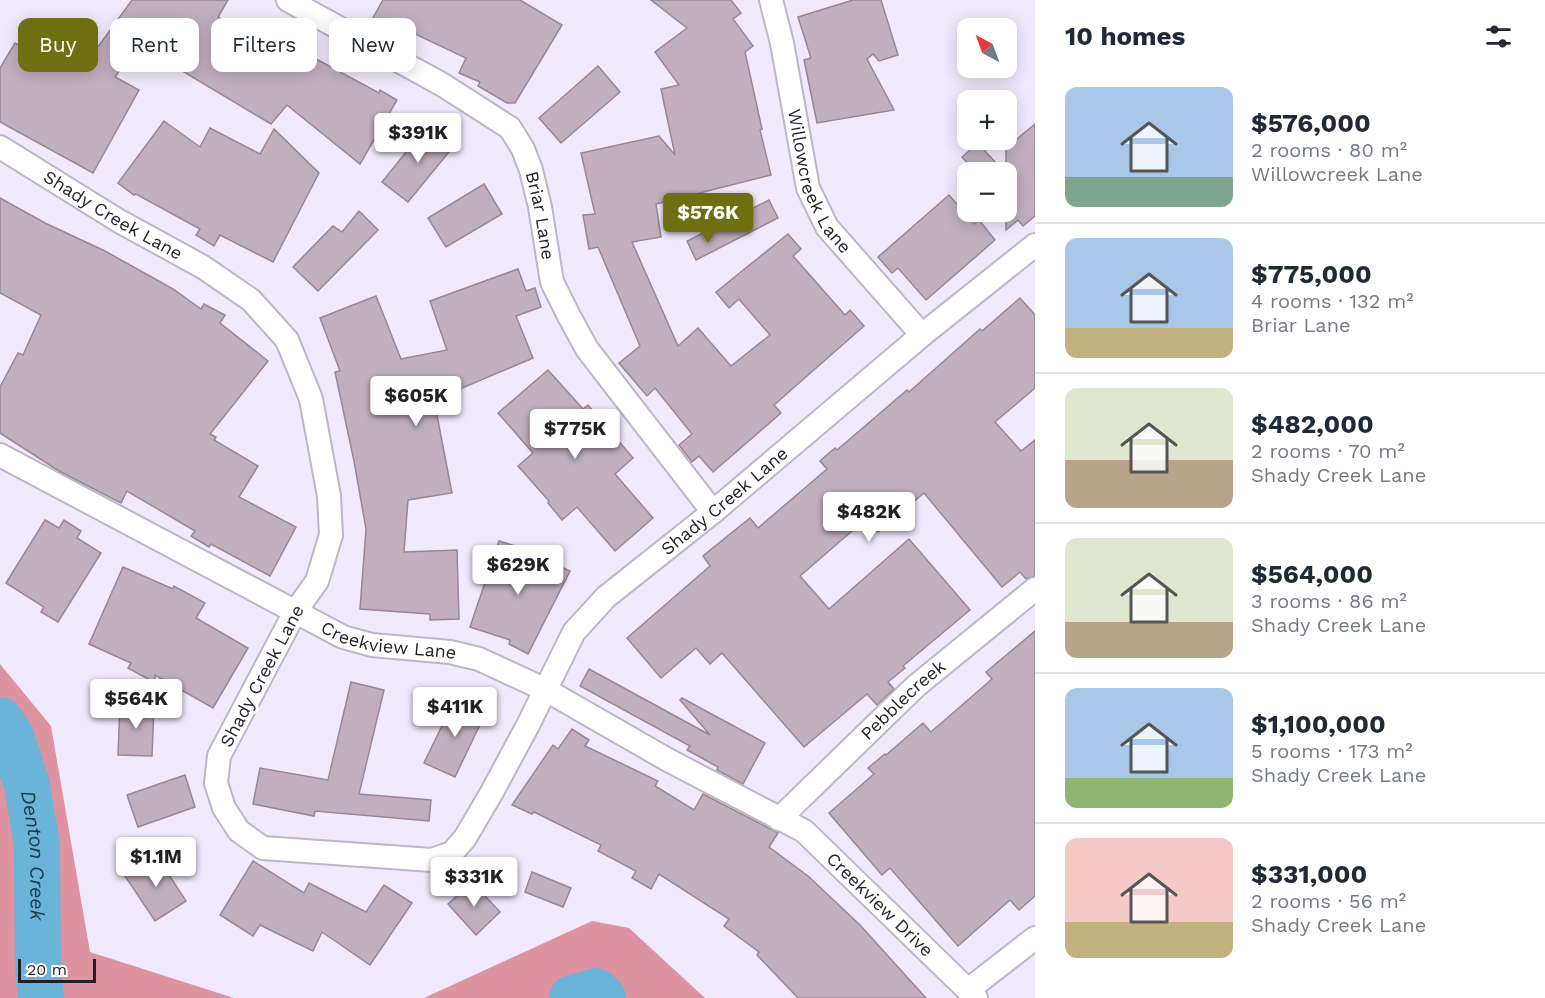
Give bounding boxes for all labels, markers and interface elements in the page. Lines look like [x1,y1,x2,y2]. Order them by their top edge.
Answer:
chip: Buy [18,18,98,72]
chip: Rent [110,18,199,72]
chip: Filters [211,18,317,72]
chip: New [329,18,416,72]
north arrow [957,18,1017,78]
map controls [957,18,1017,222]
icon: filters [1482,20,1515,53]
text: 10 homes [1065,21,1185,51]
button: + [957,90,1017,150]
street label: Willowcreek Lane [784,107,856,257]
text: $576,000 [1251,108,1371,138]
icon: home [1113,111,1185,183]
pin: $391K [376,113,460,164]
text: $391K [388,120,448,144]
text: 2 rooms · 80 m² [1251,138,1407,162]
button: − [957,162,1017,222]
text: Willowcreek Lane [1251,162,1423,186]
street label: Shady Creek Lane [40,166,186,264]
street label: Briar Lane [522,169,559,261]
pin: $576K [666,193,750,244]
text: $576K [677,200,739,224]
text: $775,000 [1251,259,1372,289]
icon: home [1113,262,1185,334]
text: 4 rooms · 132 m² [1251,289,1414,313]
text: Briar Lane [1251,313,1351,337]
pin: $605K [374,376,458,427]
text: $605K [384,383,448,407]
pin: $775K [533,409,617,460]
text: $482,000 [1251,409,1374,439]
icon: home [1113,412,1185,484]
text: $775K [544,416,606,440]
text: 2 rooms · 70 m² [1251,439,1405,463]
street label: Shady Creek Lane [657,442,792,559]
text: Shady Creek Lane [1251,463,1426,487]
pin: $482K [827,492,911,543]
text: $482K [837,499,901,523]
pin: $629K [476,545,560,596]
text: $629K [486,552,550,576]
text: $564,000 [1251,559,1373,589]
icon: home [1113,562,1185,634]
text: 3 rooms · 86 m² [1251,589,1407,613]
street label: Shady Creek Lane [215,601,308,750]
text: Shady Creek Lane [1251,613,1426,637]
street label: Creekview Lane [318,616,459,663]
street label: Pebblecreek [856,655,949,744]
pin: $564K [94,679,178,730]
text: $564K [104,686,168,710]
pin: $411K [413,687,497,738]
text: $411K [427,694,483,718]
text: $1,100,000 [1251,709,1386,739]
icon: home [1113,712,1185,784]
text: 5 rooms · 173 m² [1251,739,1413,763]
text: Shady Creek Lane [1251,763,1426,787]
water label: Denton Creek [16,789,50,922]
pin: $1.1M [114,837,198,888]
text: $1.1M [130,844,182,868]
street label: Creekview Drive [822,848,938,961]
pin: $331K [432,857,516,908]
text: $331,000 [1251,859,1367,889]
icon: home [1113,862,1185,934]
text: $331K [444,864,504,888]
text: 2 rooms · 56 m² [1251,889,1406,913]
text: Shady Creek Lane [1251,913,1426,937]
scale bar [18,956,96,984]
text: 20 m [27,960,67,979]

